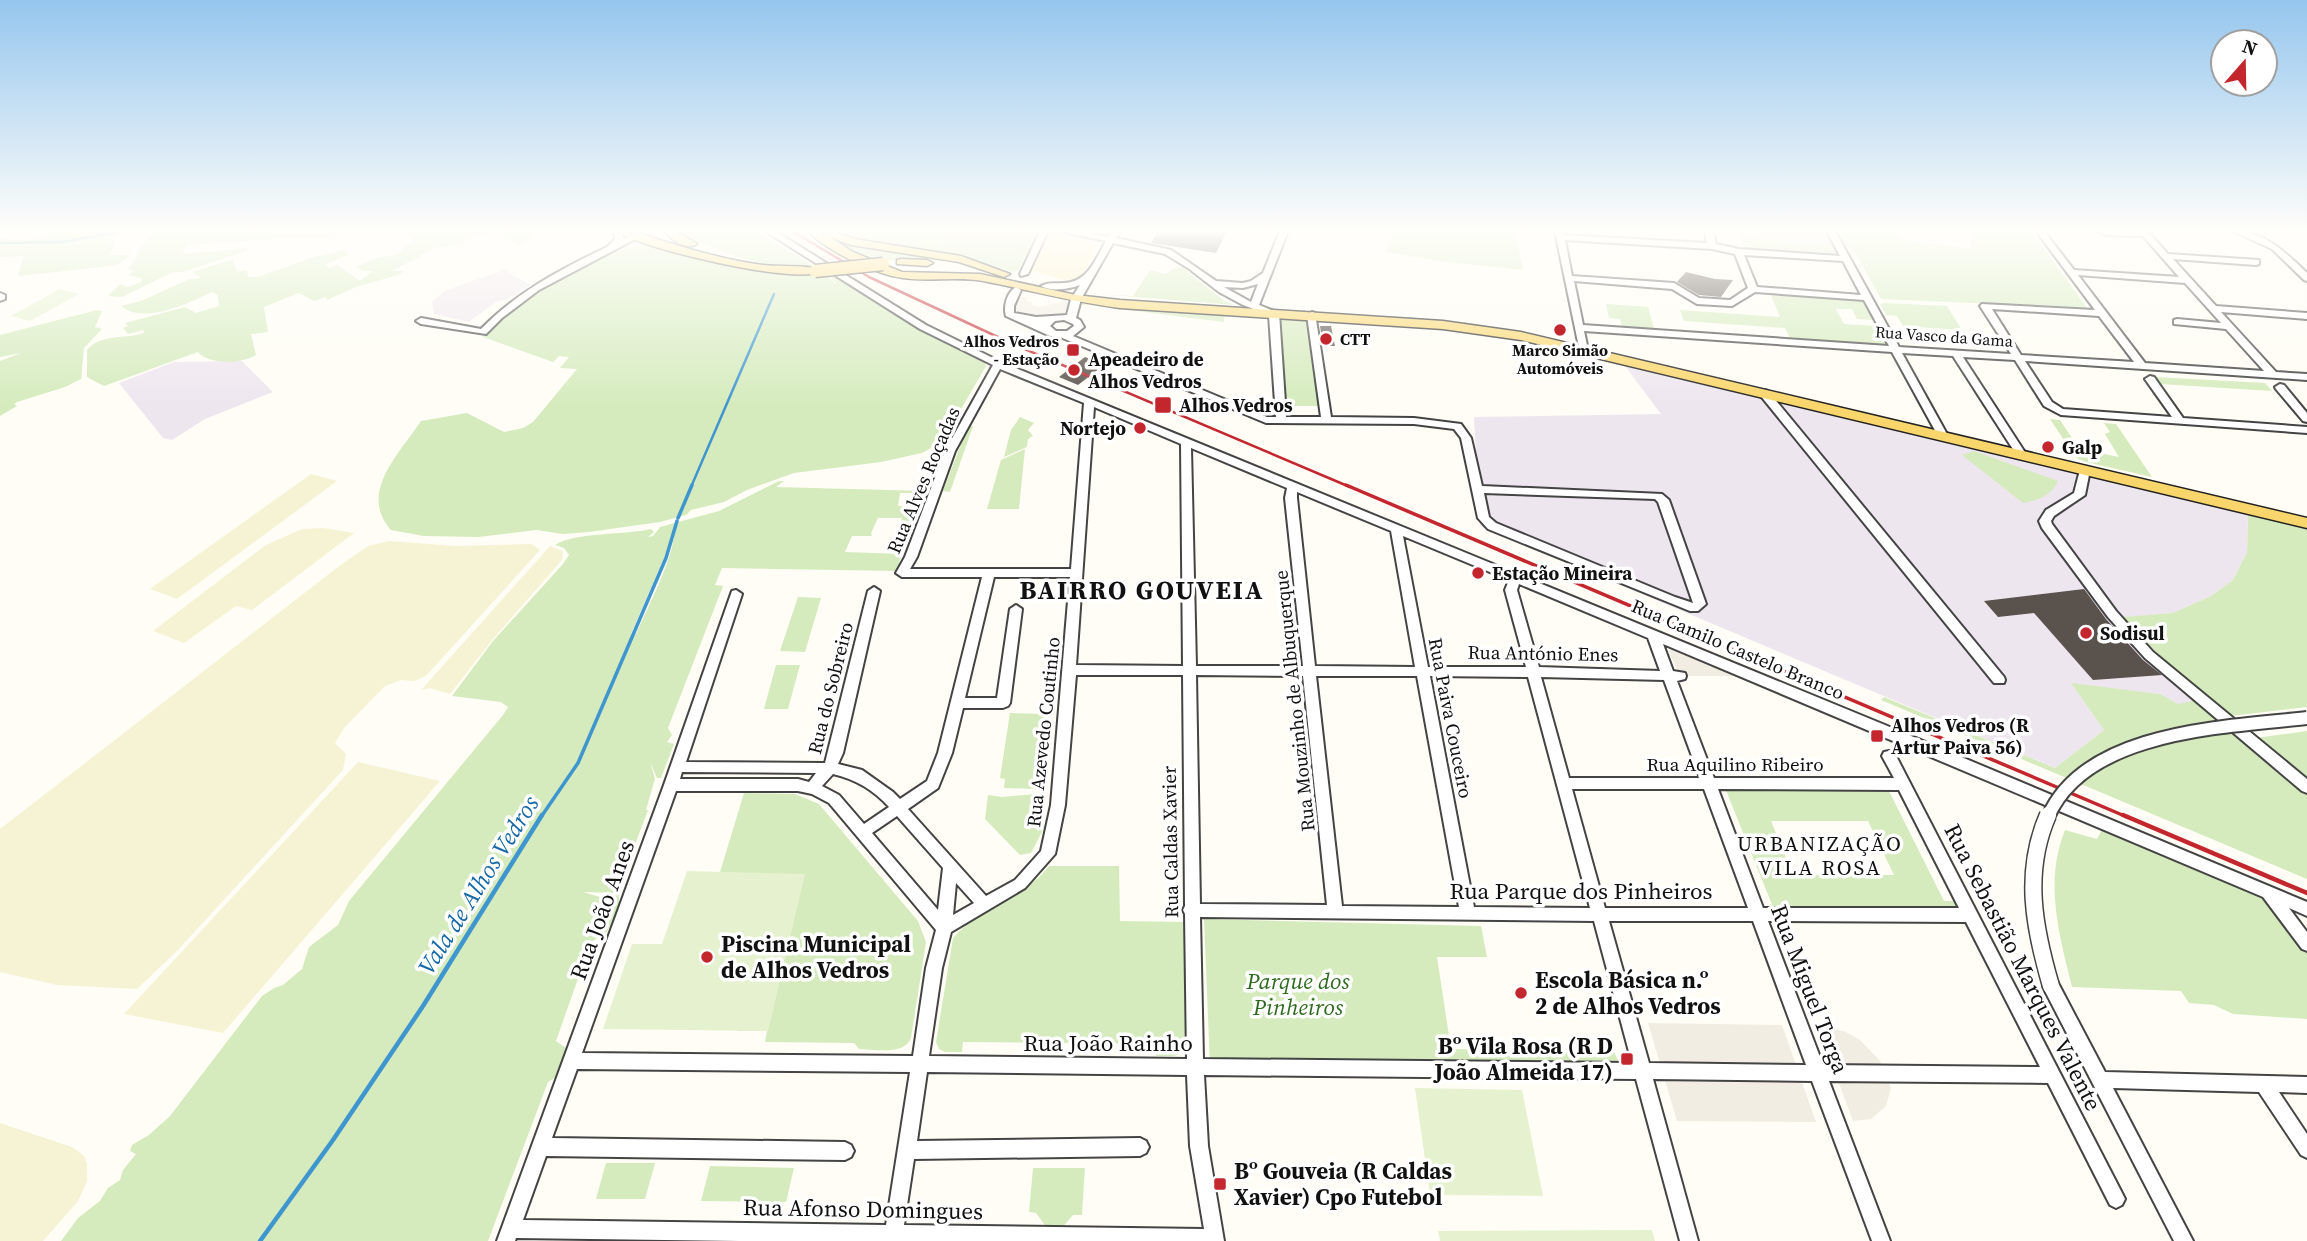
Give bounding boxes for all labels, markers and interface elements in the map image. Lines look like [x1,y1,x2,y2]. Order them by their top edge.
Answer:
north arrow [2209,28,2279,98]
text: N [2239,32,2261,62]
street label: Rua Vasco da Gama [1874,320,2015,352]
marker: Marco Simão Automóveis [1552,322,1568,338]
place label: CTT [1340,328,1370,350]
place label: Alhos Vedros - Estação [963,330,1059,370]
marker: CTT [1318,331,1334,347]
place label: Marco Simão Automóveis [1512,339,1608,379]
marker: Alhos Vedros - Estação [1065,342,1081,358]
place label: Apeadeiro de Alhos Vedros [1088,346,1204,394]
marker: Apeadeiro de Alhos Vedros [1066,362,1082,378]
place label: Alhos Vedros [1179,392,1293,418]
marker: Alhos Vedros [1153,395,1173,415]
street label: Rua Alves Roçadas [880,403,966,557]
place label: Nortejo [1060,415,1126,441]
marker: Nortejo [1132,420,1148,436]
place label: Galp [2062,434,2103,460]
marker: Galp [2040,439,2056,455]
place label: Estação Mineira [1492,560,1633,586]
marker: Estação Mineira [1470,565,1486,581]
street label: Rua Mouzinho de Albuquerque [1267,569,1321,833]
district label: BAIRRO GOUVEIA [1019,572,1265,608]
street label: Rua Camilo Castelo Branco [1628,592,1848,706]
street label: Rua do Sobreiro [801,619,859,757]
place label: Sodisul [2100,620,2165,646]
marker: Sodisul [2078,625,2094,641]
street label: Rua Azevedo Coutinho [1020,636,1066,828]
street label: Rua Paiva Couceiro [1423,636,1479,800]
street label: Rua António Enes [1467,639,1619,667]
place label: Alhos Vedros (R Artur Paiva 56) [1891,712,2029,760]
marker: Alhos Vedros (R Artur Paiva 56) [1869,728,1885,744]
street label: Rua Aquilino Ribeiro [1646,751,1824,777]
street label: Rua Caldas Xavier [1156,766,1184,918]
water label: Vala de Alhos Vedros [410,789,546,981]
street label: Rua Sebastião Marques Valente [1937,818,2109,1116]
district label: URBANIZAÇÃO VILA ROSA [1737,829,1903,882]
street label: Rua João Anes [562,836,642,984]
street label: Rua Parque dos Pinheiros [1449,875,1713,907]
street label: Rua Miguel Torga [1763,900,1857,1078]
place label: Piscina Municipal de Alhos Vedros [721,928,911,986]
marker: Piscina Municipal de Alhos Vedros [699,949,715,965]
place label: Escola Básica n.º 2 de Alhos Vedros [1535,964,1721,1022]
park label: Parque dos Pinheiros [1245,965,1350,1023]
marker: Escola Básica n.º 2 de Alhos Vedros [1513,985,1529,1001]
street label: Rua João Rainho [1023,1027,1193,1059]
place label: Bº Vila Rosa (R D João Almeida 17) [1432,1030,1613,1088]
marker: Bº Vila Rosa (R D João Almeida 17) [1619,1051,1635,1067]
place label: Bº Gouveia (R Caldas Xavier) Cpo Futebol [1234,1155,1452,1213]
marker: Bº Gouveia (R Caldas Xavier) Cpo Futebol [1212,1176,1228,1192]
street label: Rua Afonso Domingues [743,1191,983,1227]

